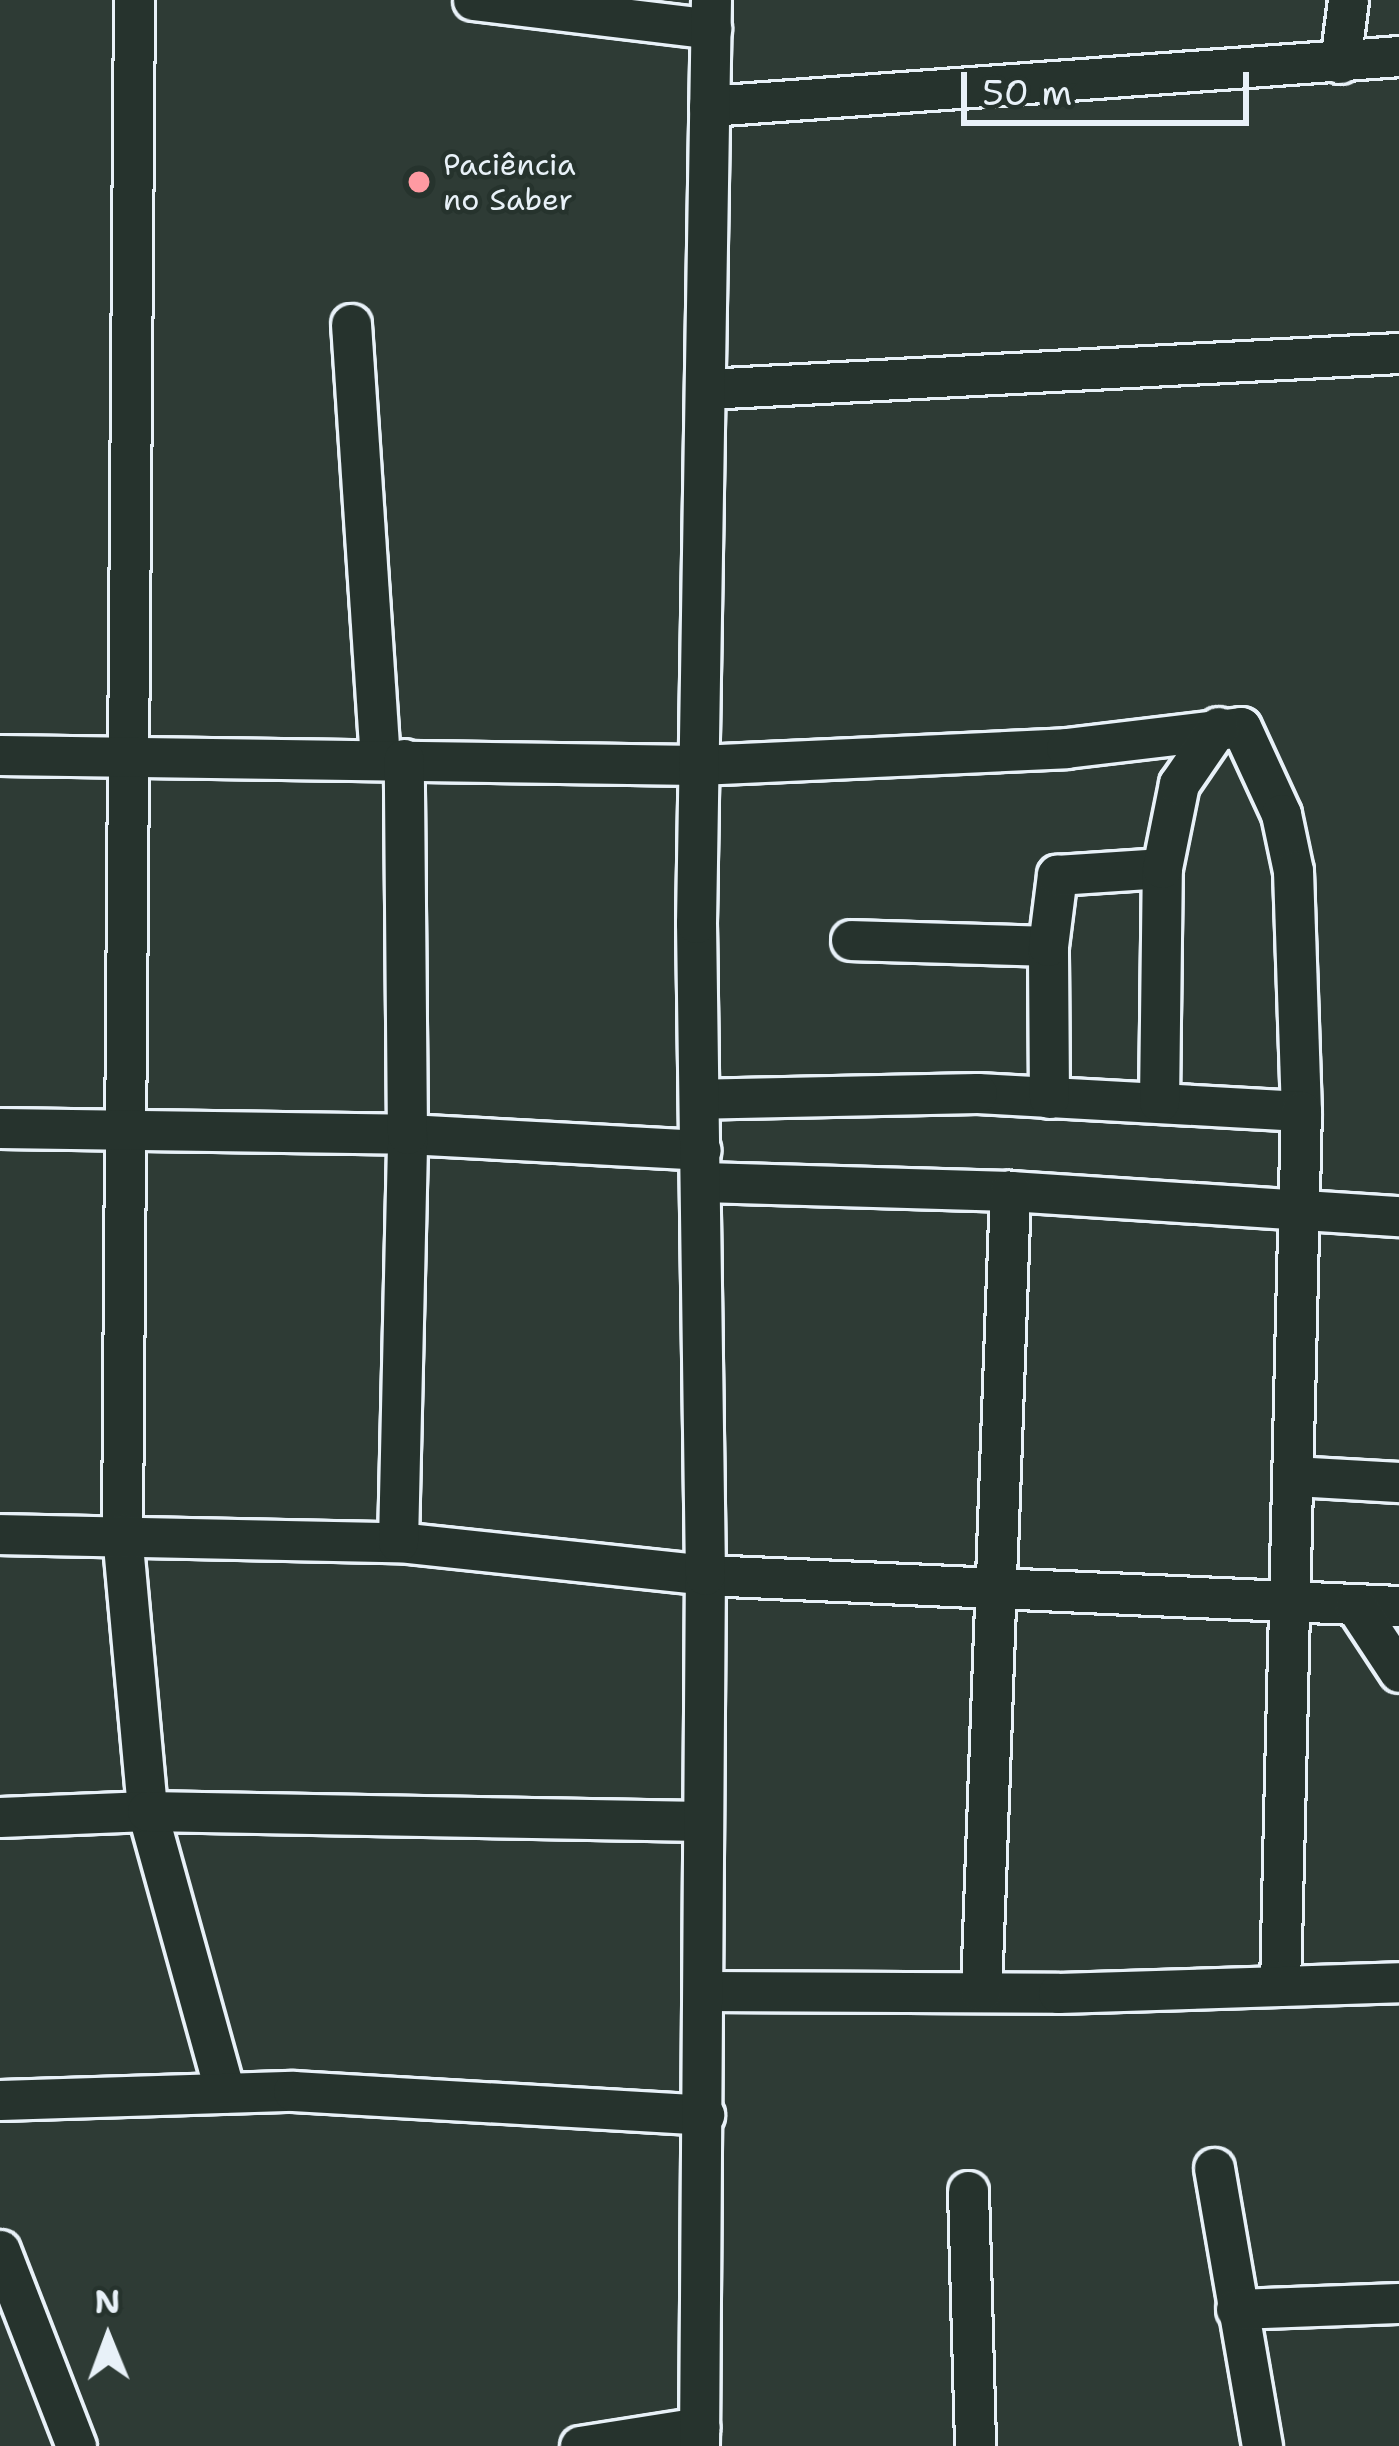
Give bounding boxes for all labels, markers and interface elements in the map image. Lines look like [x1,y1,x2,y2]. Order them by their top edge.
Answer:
scale bar [967,48,1255,122]
text: 50 m [982,68,1072,117]
place label: Paciência no Saber [443,147,576,218]
marker: Paciência no Saber [406,169,432,195]
north arrow [48,2278,168,2398]
text: N [94,2279,121,2324]

